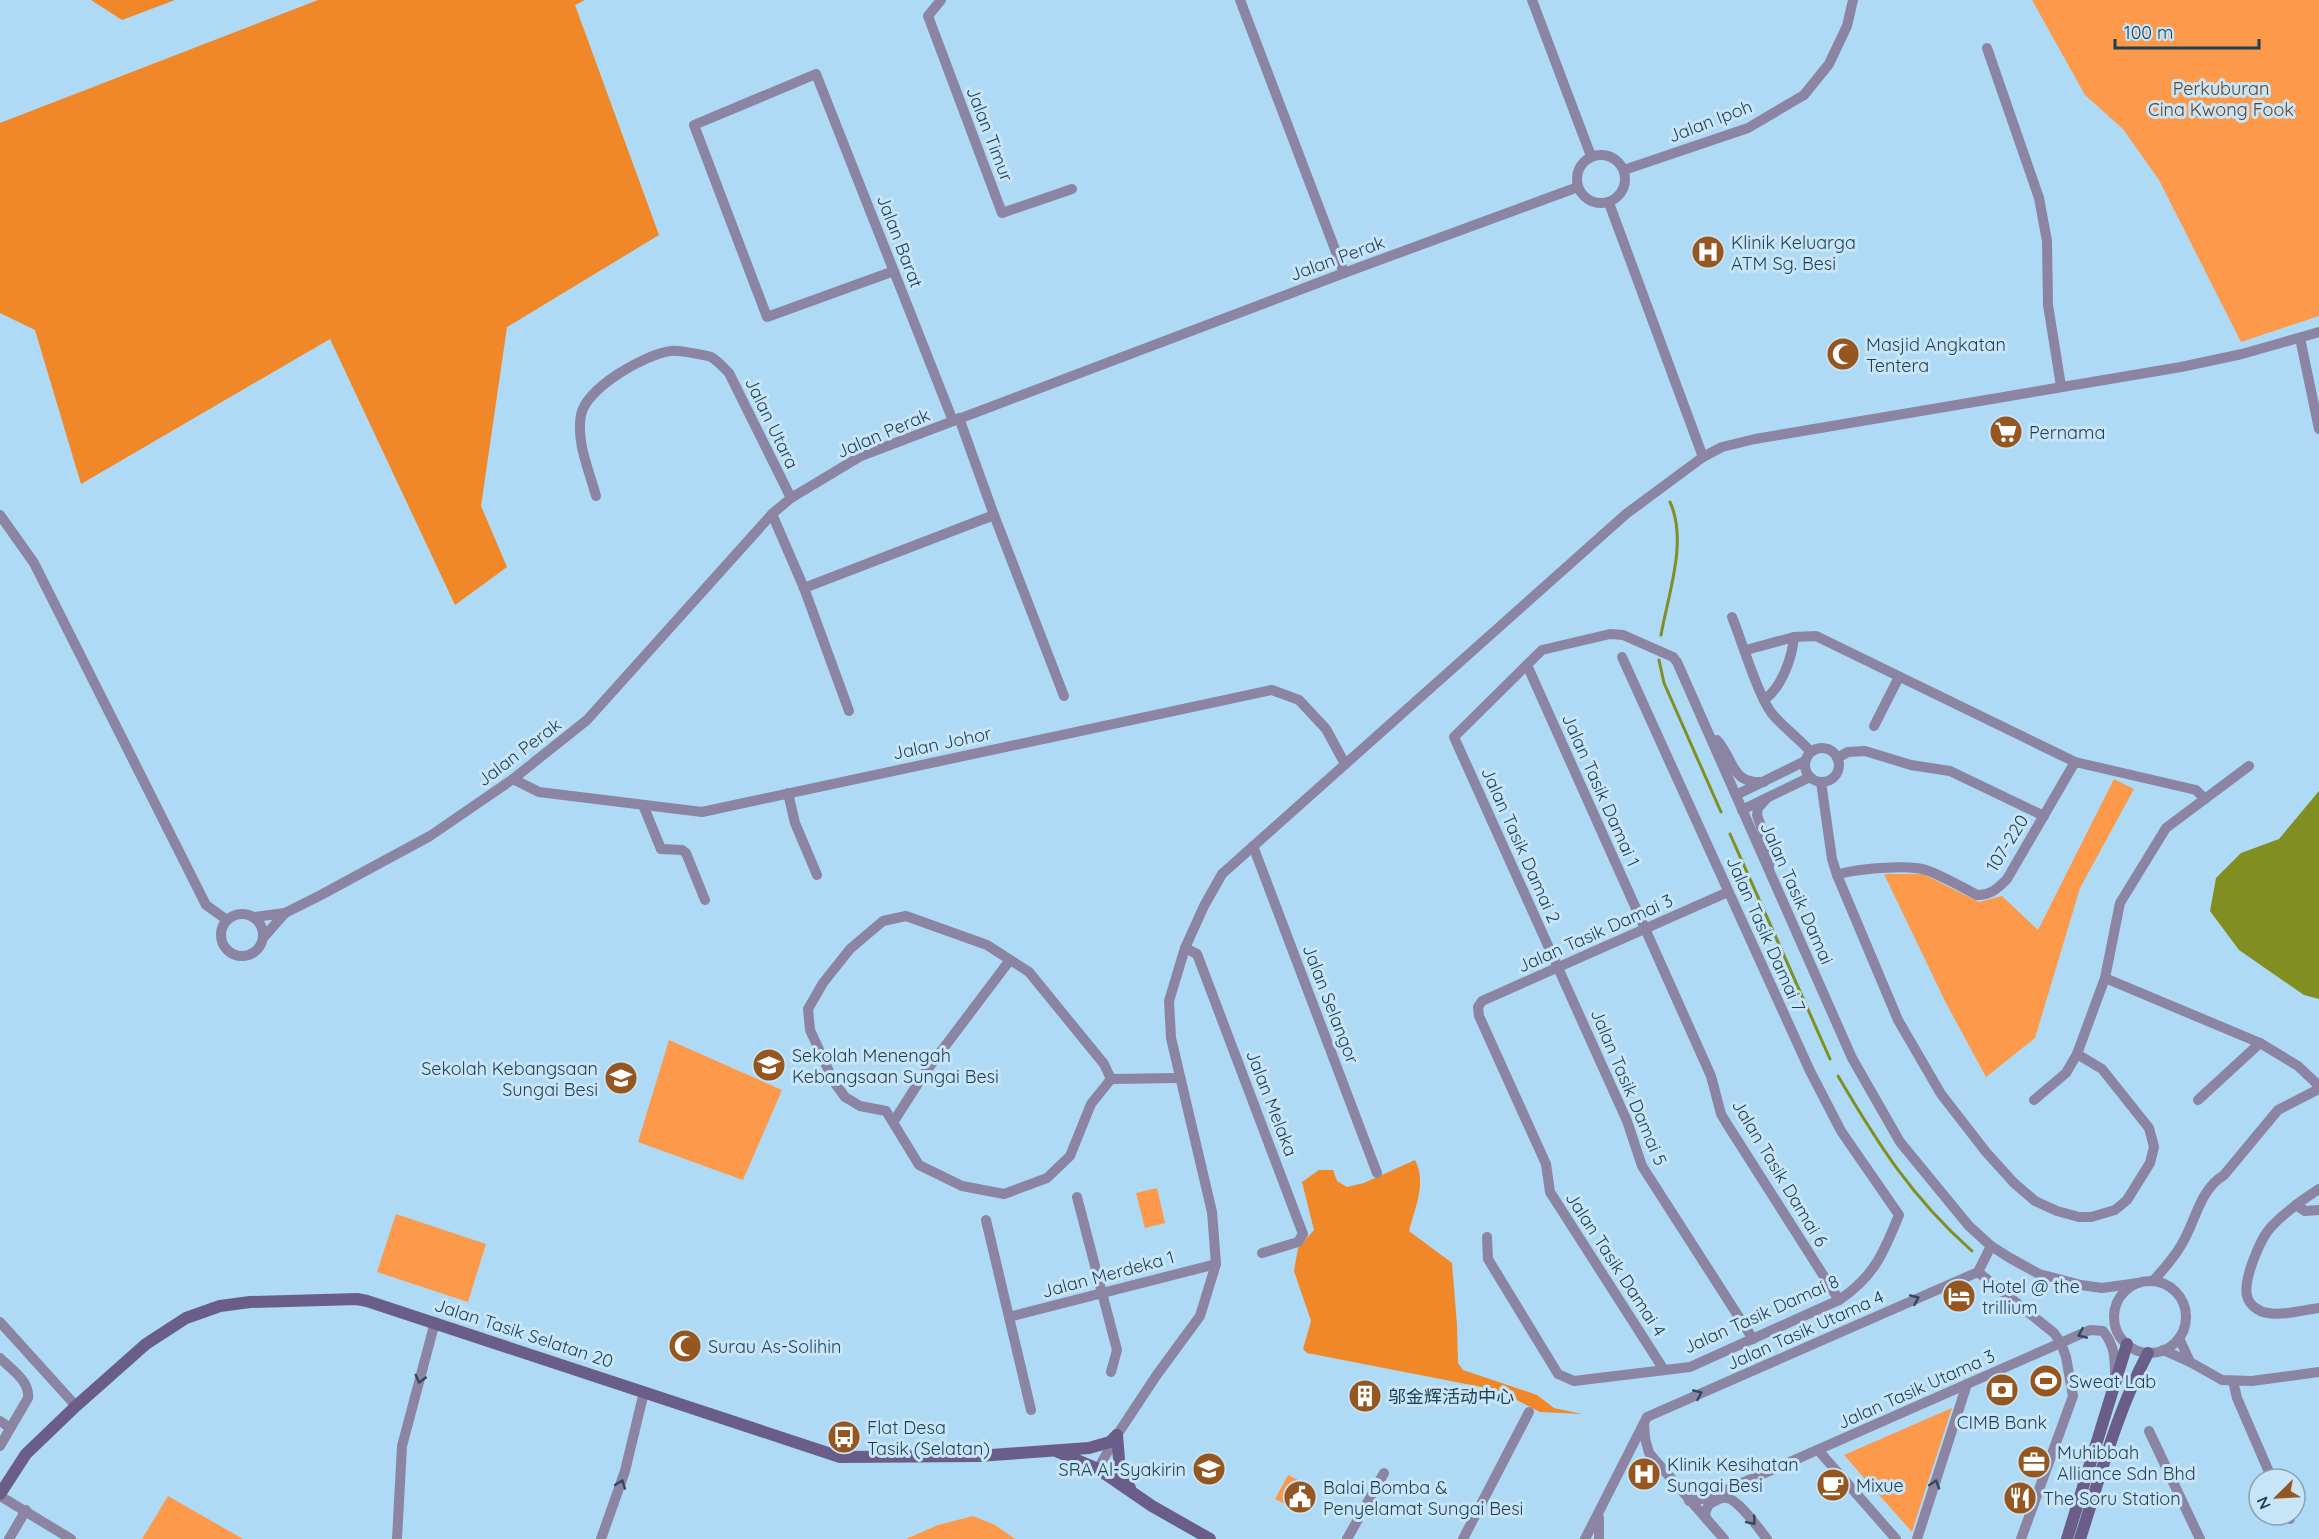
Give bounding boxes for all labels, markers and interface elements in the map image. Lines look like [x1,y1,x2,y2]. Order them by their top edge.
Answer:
scale bar [2115,12,2259,50]
text: 100 m [2124,21,2173,44]
park label: Perkuburan Cina Kwong Fook [2148,77,2294,121]
street label: Jalan Timur [961,83,1019,185]
street label: Jalan Ipoh [1665,94,1755,148]
street label: Jalan Barat [872,191,928,291]
street label: Jalan Perak [1286,230,1388,286]
place label: Klinik Keluarga ATM Sg. Besi [1731,231,1856,275]
hospital icon: Klinik Keluarga ATM Sg. Besi [1690,234,1726,270]
place label: Masjid Angkatan Tentera [1866,333,2006,377]
mosque icon: Masjid Angkatan Tentera [1825,336,1861,372]
street label: Jalan Utara [740,373,804,473]
street label: Jalan Perak [833,403,933,463]
supermarket icon: Pernama [1988,414,2024,450]
place label: Pernama [2029,421,2105,444]
street label: Jalan Tasik Damai 1 [1557,710,1645,870]
street label: Jalan Perak [472,713,566,791]
street label: Jalan Johor [890,721,994,765]
street label: Jalan Tasik Damai 2 [1476,763,1566,927]
street label: 107-220 [1980,810,2034,876]
street label: Jalan Tasik Damai [1755,818,1839,968]
street label: Jalan Tasik Damai 7 [1721,853,1811,1015]
street label: Jalan Tasik Damai 3 [1514,888,1676,978]
street label: Jalan Selangor [1298,941,1364,1067]
street label: Jalan Tasik Damai 5 [1586,1005,1672,1169]
place label: Sekolah Menengah Kebangsaan Sungai Besi [792,1044,999,1088]
school or university icon: Sekolah Menengah Kebangsaan Sungai Besi [751,1047,787,1083]
street label: Jalan Melaka [1241,1047,1303,1159]
place label: Sekolah Kebangsaan Sungai Besi [421,1057,598,1101]
school or university icon: Sekolah Kebangsaan Sungai Besi [603,1060,639,1096]
street label: Jalan Tasik Damai 6 [1727,1095,1833,1251]
street label: Jalan Tasik Damai 4 [1561,1187,1671,1341]
street label: Jalan Merdeka 1 [1039,1245,1177,1303]
street label: Jalan Tasik Damai 8 [1680,1269,1842,1359]
place label: Hotel @ the trillium [1982,1275,2080,1319]
hotel icon: Hotel @ the trillium [1941,1278,1977,1314]
street label: Jalan Tasik Utama 4 [1723,1285,1887,1375]
street label: Jalan Tasik Selatan 20 [432,1293,616,1373]
one-way arrow [1909,1295,1920,1307]
one-way arrow [2077,1327,2088,1339]
mosque icon: Surau As-Solihin [667,1328,703,1364]
place label: Surau As-Solihin [708,1335,842,1358]
street label: Jalan Tasik Utama 3 [1834,1344,1998,1434]
sports icon: Sweat Lab [2028,1363,2064,1399]
place label: Sweat Lab [2069,1370,2156,1393]
bank icon: CIMB Bank [1984,1372,2020,1408]
one-way arrow [414,1374,427,1384]
building icon: 邬金辉活动中心 [1347,1378,1383,1414]
place label: 邬金辉活动中心 [1388,1385,1514,1408]
one-way arrow [1692,1390,1703,1402]
place label: CIMB Bank [1957,1411,2047,1434]
place label: Flat Desa Tasik (Selatan) [867,1416,990,1460]
bus stop icon: Flat Desa Tasik (Selatan) [826,1419,862,1455]
place label: Muhibbah Alliance Sdn Bhd [2057,1441,2196,1485]
office icon: Muhibbah Alliance Sdn Bhd [2016,1444,2052,1480]
school or university icon: SRA Al-Syakirin [1191,1451,1227,1487]
place label: Klinik Kesihatan Sungai Besi [1667,1453,1799,1497]
hospital icon: Klinik Kesihatan Sungai Besi [1626,1456,1662,1492]
place label: SRA Al-Syakirin [1059,1458,1186,1481]
cafe icon: Mixue [1815,1467,1851,1503]
north arrow [2247,1467,2307,1527]
place label: Mixue [1856,1474,1904,1497]
place label: Balai Bomba & Penyelamat Sungai Besi [1323,1476,1523,1520]
one-way arrow [613,1479,626,1490]
public building icon: Balai Bomba & Penyelamat Sungai Besi [1282,1479,1318,1515]
one-way arrow [1928,1479,1941,1490]
restaurant icon: The Soru Station [2002,1480,2038,1516]
place label: The Soru Station [2043,1487,2181,1510]
text: N [2252,1494,2275,1513]
one-way arrow [1745,1514,1756,1525]

